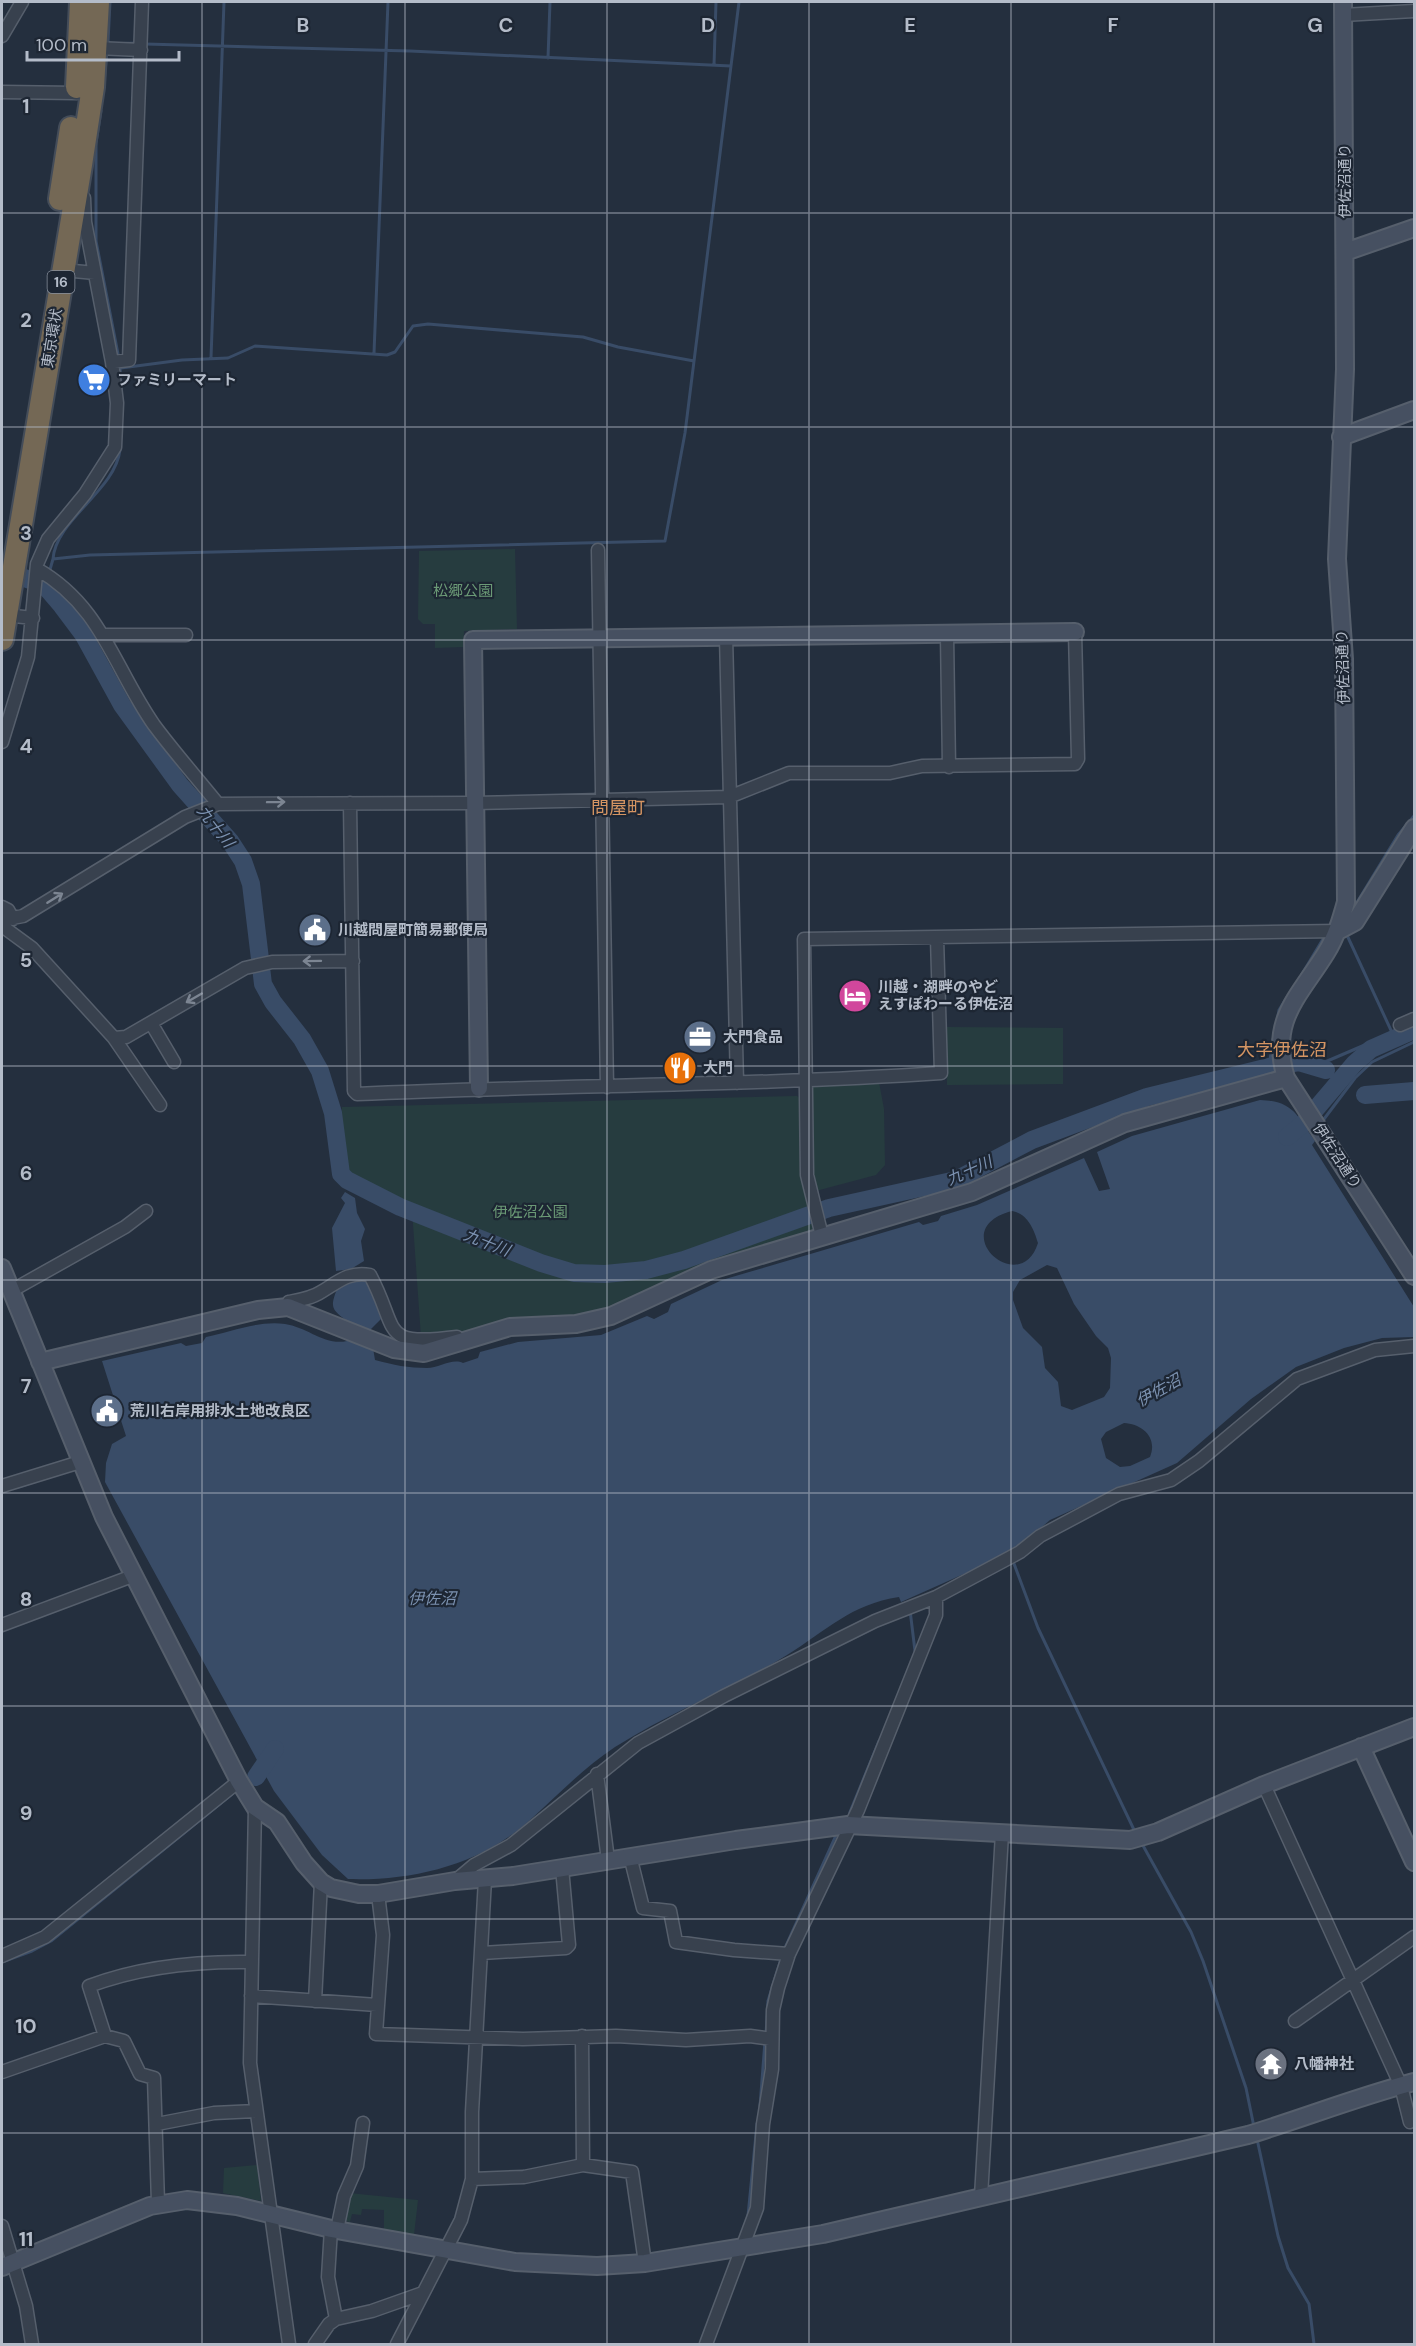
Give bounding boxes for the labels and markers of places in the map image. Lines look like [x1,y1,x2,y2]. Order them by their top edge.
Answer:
supermarket icon: ファミリーマート [76,362,112,398]
place label: ファミリーマート [117,370,237,390]
public building icon: 川越問屋町簡易郵便局 [297,912,333,948]
place label: 川越問屋町簡易郵便局 [338,920,488,940]
place label: 川越・湖畔のやど えすぽわーる伊佐沼 [878,977,1013,1014]
hotel icon: 川越・湖畔のやど えすぽわーる伊佐沼 [837,978,873,1014]
office icon: 大門食品 [682,1019,718,1055]
place label: 大門食品 [723,1027,783,1047]
restaurant icon: 大門 [662,1050,698,1086]
place label: 大門 [703,1058,733,1078]
public building icon: 荒川右岸用排水土地改良区 [89,1393,125,1429]
place label: 荒川右岸用排水土地改良区 [130,1401,310,1421]
temple icon: 八幡神社 [1253,2046,1289,2082]
place label: 八幡神社 [1294,2054,1354,2074]

